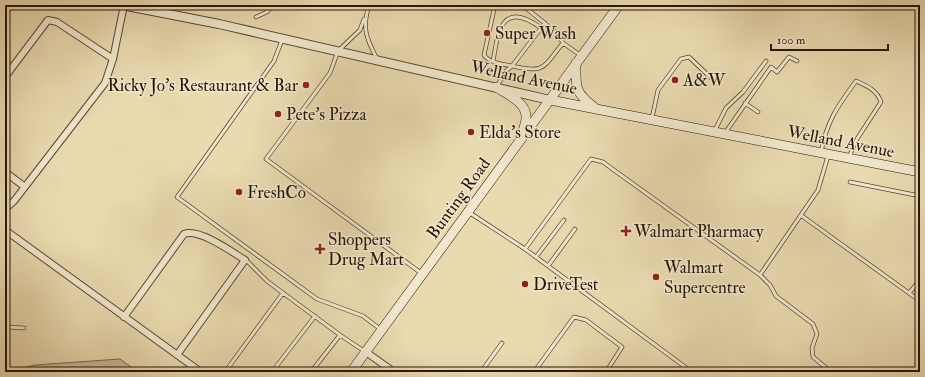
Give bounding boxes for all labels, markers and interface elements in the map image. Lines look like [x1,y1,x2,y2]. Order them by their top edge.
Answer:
place label: Super Wash [495,23,576,45]
scale bar [771,26,888,52]
marker: Super Wash [482,28,492,38]
text: 100 m [777,33,806,48]
street label: Welland Avenue [468,56,579,99]
place label: A&W [682,70,726,91]
place label: Ricky Jo's Restaurant & Bar [108,75,299,97]
marker: A&W [670,75,680,85]
marker: Ricky Jo's Restaurant & Bar [301,80,311,90]
place label: Pete's Pizza [286,104,368,125]
marker: Pete's Pizza [273,109,283,119]
street label: Welland Avenue [785,121,896,162]
place label: Elda's Store [479,122,561,143]
marker: Elda's Store [466,127,476,137]
street label: Bunting Road [422,153,495,243]
place label: FreshCo [247,182,306,203]
marker: FreshCo [234,187,244,197]
place label: Walmart Pharmacy [633,221,764,243]
marker: Walmart Pharmacy [621,226,631,236]
place label: Shoppers Drug Mart [328,229,405,270]
marker: Shoppers Drug Mart [315,244,325,254]
place label: Walmart Supercentre [663,257,746,299]
marker: Walmart Supercentre [651,272,661,282]
place label: DriveTest [533,274,599,295]
marker: DriveTest [520,279,530,289]

